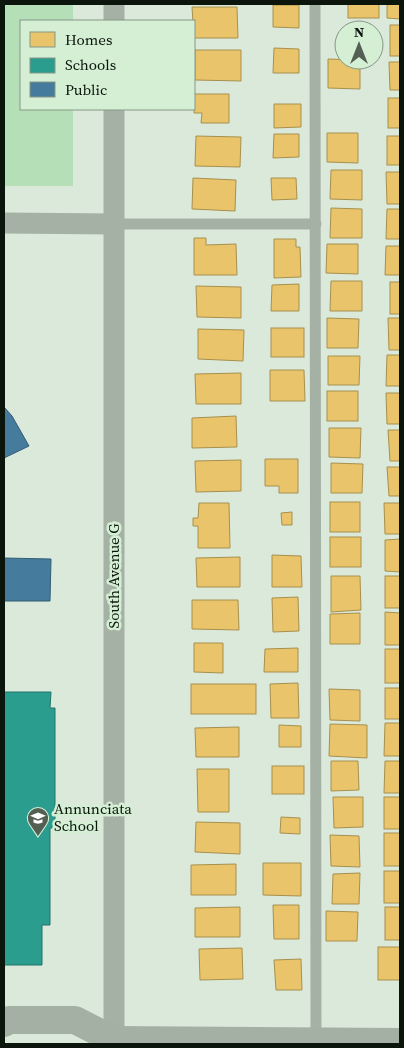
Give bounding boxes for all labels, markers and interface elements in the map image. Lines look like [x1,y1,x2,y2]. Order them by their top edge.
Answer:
legend [20,20,195,110]
north arrow [334,20,384,70]
text: N [354,22,364,42]
text: Homes [65,29,112,50]
text: Schools [65,54,116,75]
text: Public [65,79,107,100]
street label: South Avenue G [103,524,124,628]
place label: Annunciata School [54,798,132,836]
school or university icon: Annunciata School [26,806,50,837]

